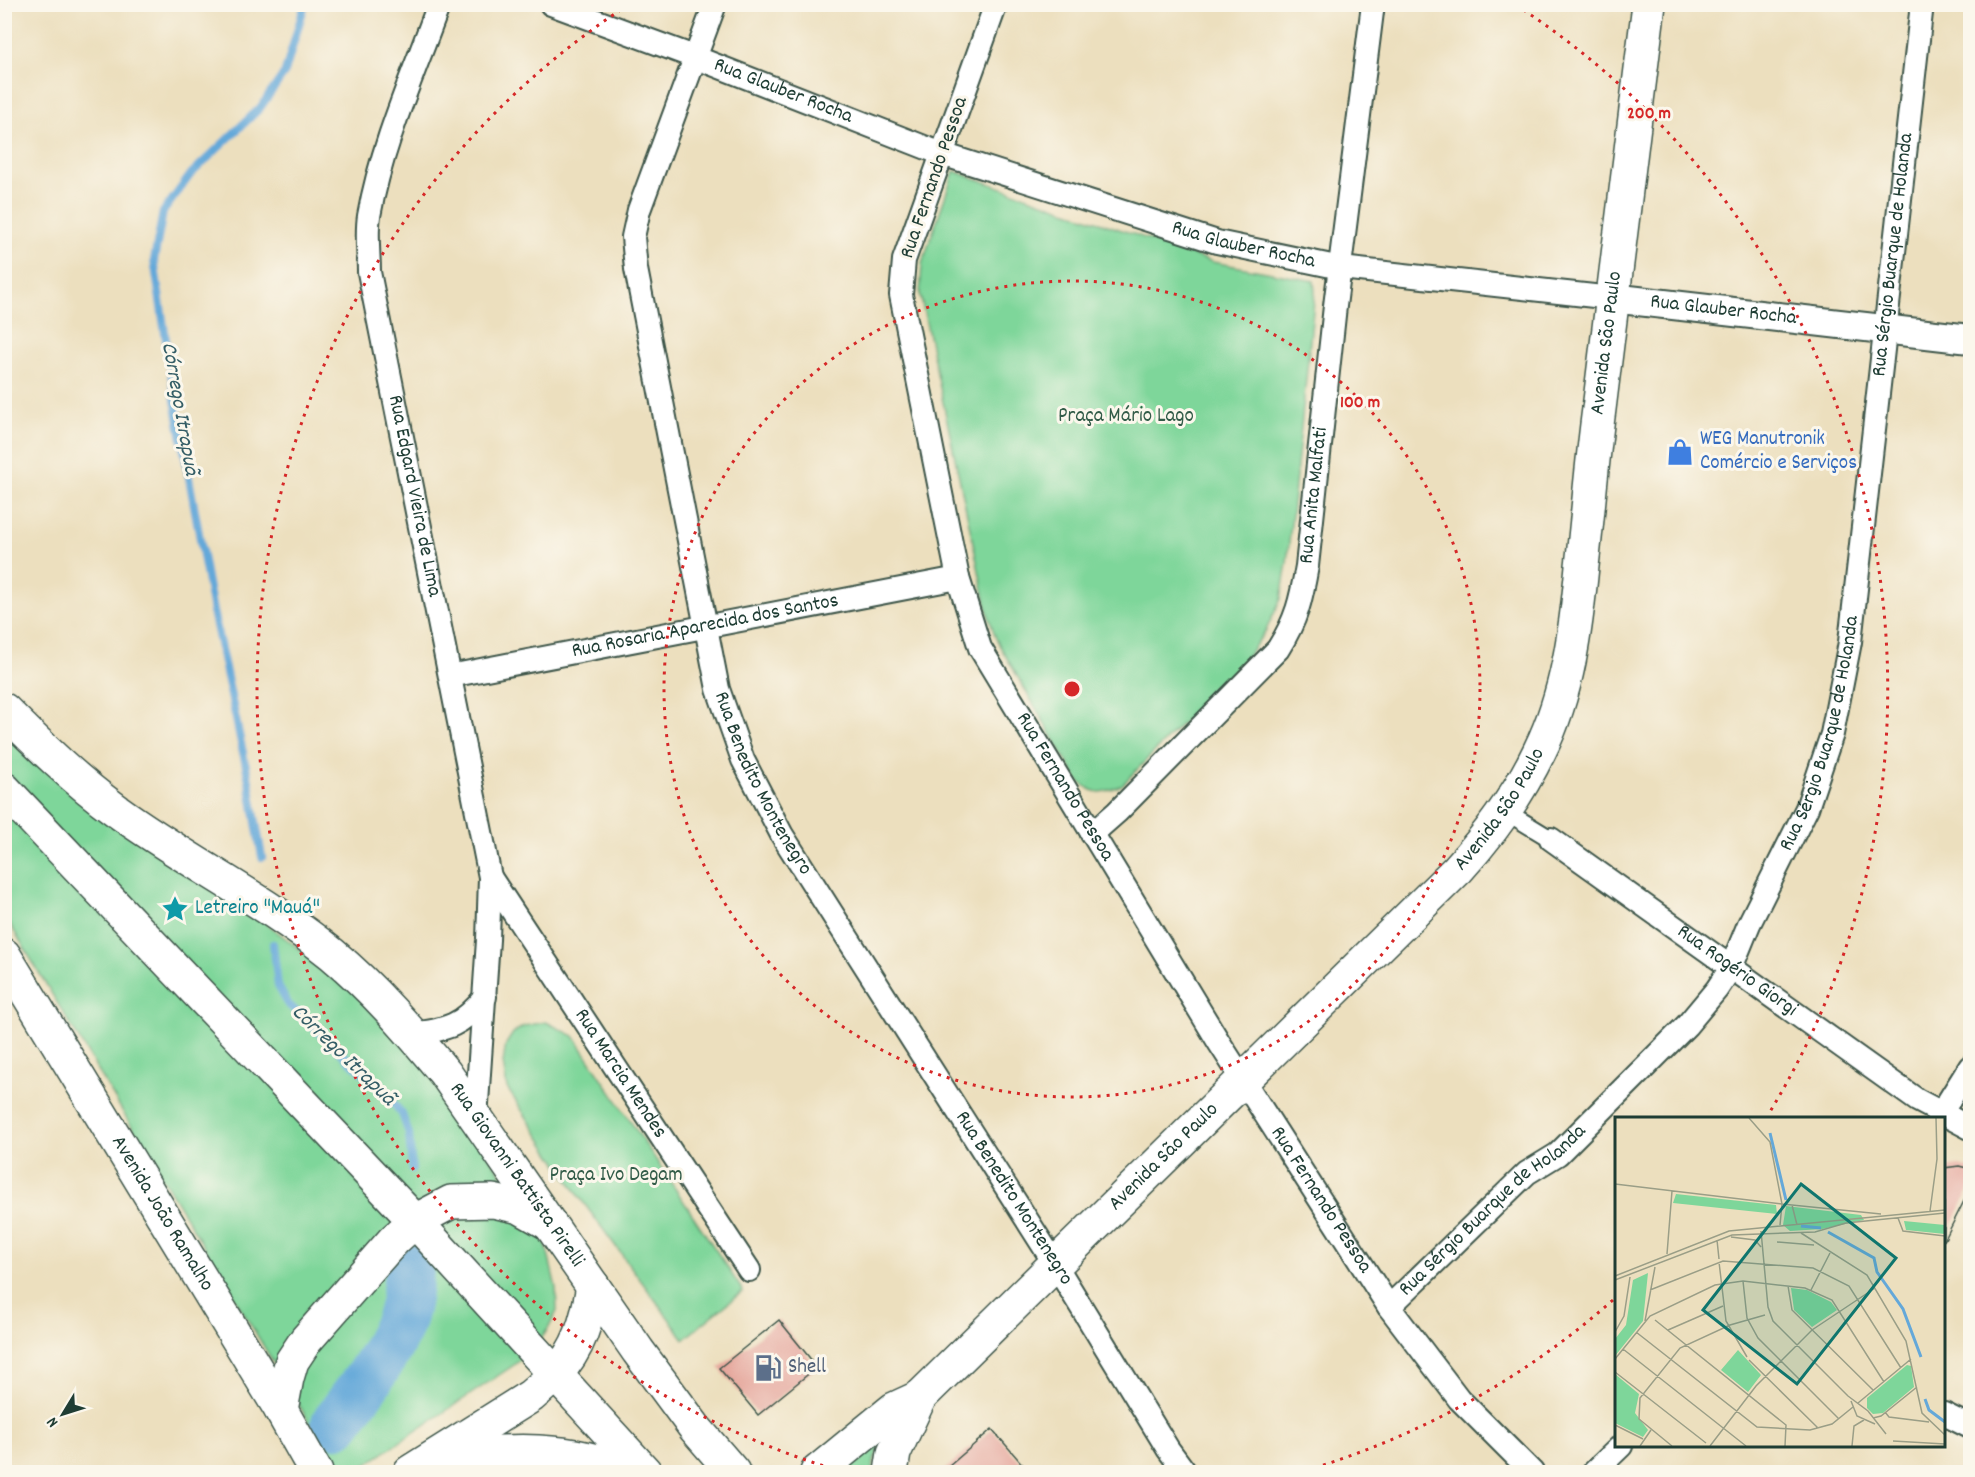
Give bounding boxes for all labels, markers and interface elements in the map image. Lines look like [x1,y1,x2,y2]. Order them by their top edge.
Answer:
street label: Rua Glauber Rocha [709,51,858,133]
street label: Rua Fernando Pessoa [893,92,977,263]
text: 200 m [1627,102,1671,127]
street label: Rua Sérgio Buarque de Holanda [1865,130,1922,378]
street label: Rua Glauber Rocha [1168,213,1319,277]
street label: Avenida São Paulo [1583,270,1631,417]
street label: Rua Glauber Rocha [1649,287,1799,334]
water label: Córrego Itrapuã [152,340,206,480]
text: 100 m [1340,391,1380,416]
street label: Rua Edgard Vieira de Lima [379,392,449,601]
park label: Praça Mário Lago [1058,402,1194,432]
street label: Rua Anita Malfati [1292,425,1337,565]
place label: WEG Manutronik Comércio e Serviços [1700,425,1857,479]
shop icon: WEG Manutronik Comércio e Serviços [1665,437,1695,467]
street label: Rua Rosaria Aparecida dos Santos [569,586,841,667]
street label: Rua Sérgio Buarque de Holanda [1773,613,1868,857]
centre of rings [1062,679,1082,699]
street label: Rua Benedito Montenegro [705,688,819,882]
street label: Rua Fernando Pessoa [1008,707,1122,868]
street label: Avenida São Paulo [1448,743,1554,878]
place icon: Letreiro "Mauá" [160,894,190,924]
place label: Letreiro "Mauá" [195,894,320,924]
street label: Rua Rogério Giorgi [1670,918,1803,1025]
water label: Córrego Itrapuã [284,998,404,1115]
street label: Rua Marcia Mendes [566,1003,674,1145]
street label: Rua Giovanni Battista Pirelli [441,1077,591,1274]
street label: Avenida São Paulo [1102,1096,1226,1219]
street label: Rua Benedito Montenegro [947,1105,1080,1292]
street label: Rua Sérgio Buarque de Holanda [1393,1117,1595,1304]
inset map [1615,1117,1945,1447]
street label: Rua Fernando Pessoa [1262,1121,1379,1281]
street label: Avenida João Ramalho [103,1130,221,1297]
park label: Praça Ivo Degam [549,1161,683,1191]
fuel station icon: Shell [753,1353,783,1383]
place label: Shell [788,1353,826,1383]
north arrow [33,1384,93,1444]
text: N [42,1411,65,1432]

